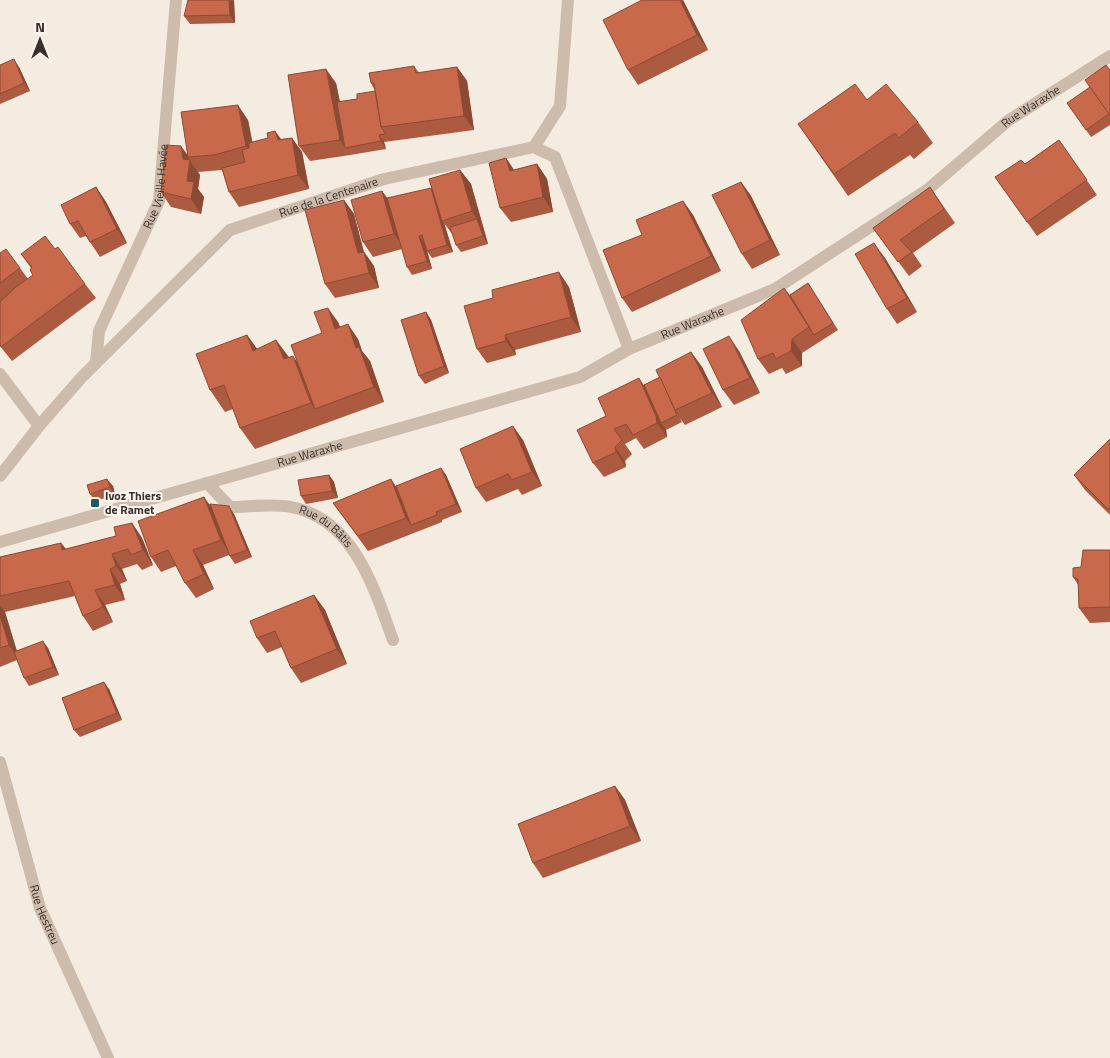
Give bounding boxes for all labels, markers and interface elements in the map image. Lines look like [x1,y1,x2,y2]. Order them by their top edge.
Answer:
north arrow [15,15,65,65]
text: N [35,16,45,37]
street label: Rue Waraxhe [996,80,1064,132]
street label: Rue Vieille Havée [137,143,173,232]
street label: Rue de la Centenaire [276,172,380,222]
street label: Rue Waraxhe [658,301,727,344]
street label: Rue Waraxhe [275,435,344,472]
place label: Ivoz Thiers de Ramet [105,486,161,519]
marker: Ivoz Thiers de Ramet [89,497,101,509]
street label: Rue du Bâtis [297,499,358,552]
street label: Rue Hestreu [25,882,65,947]

